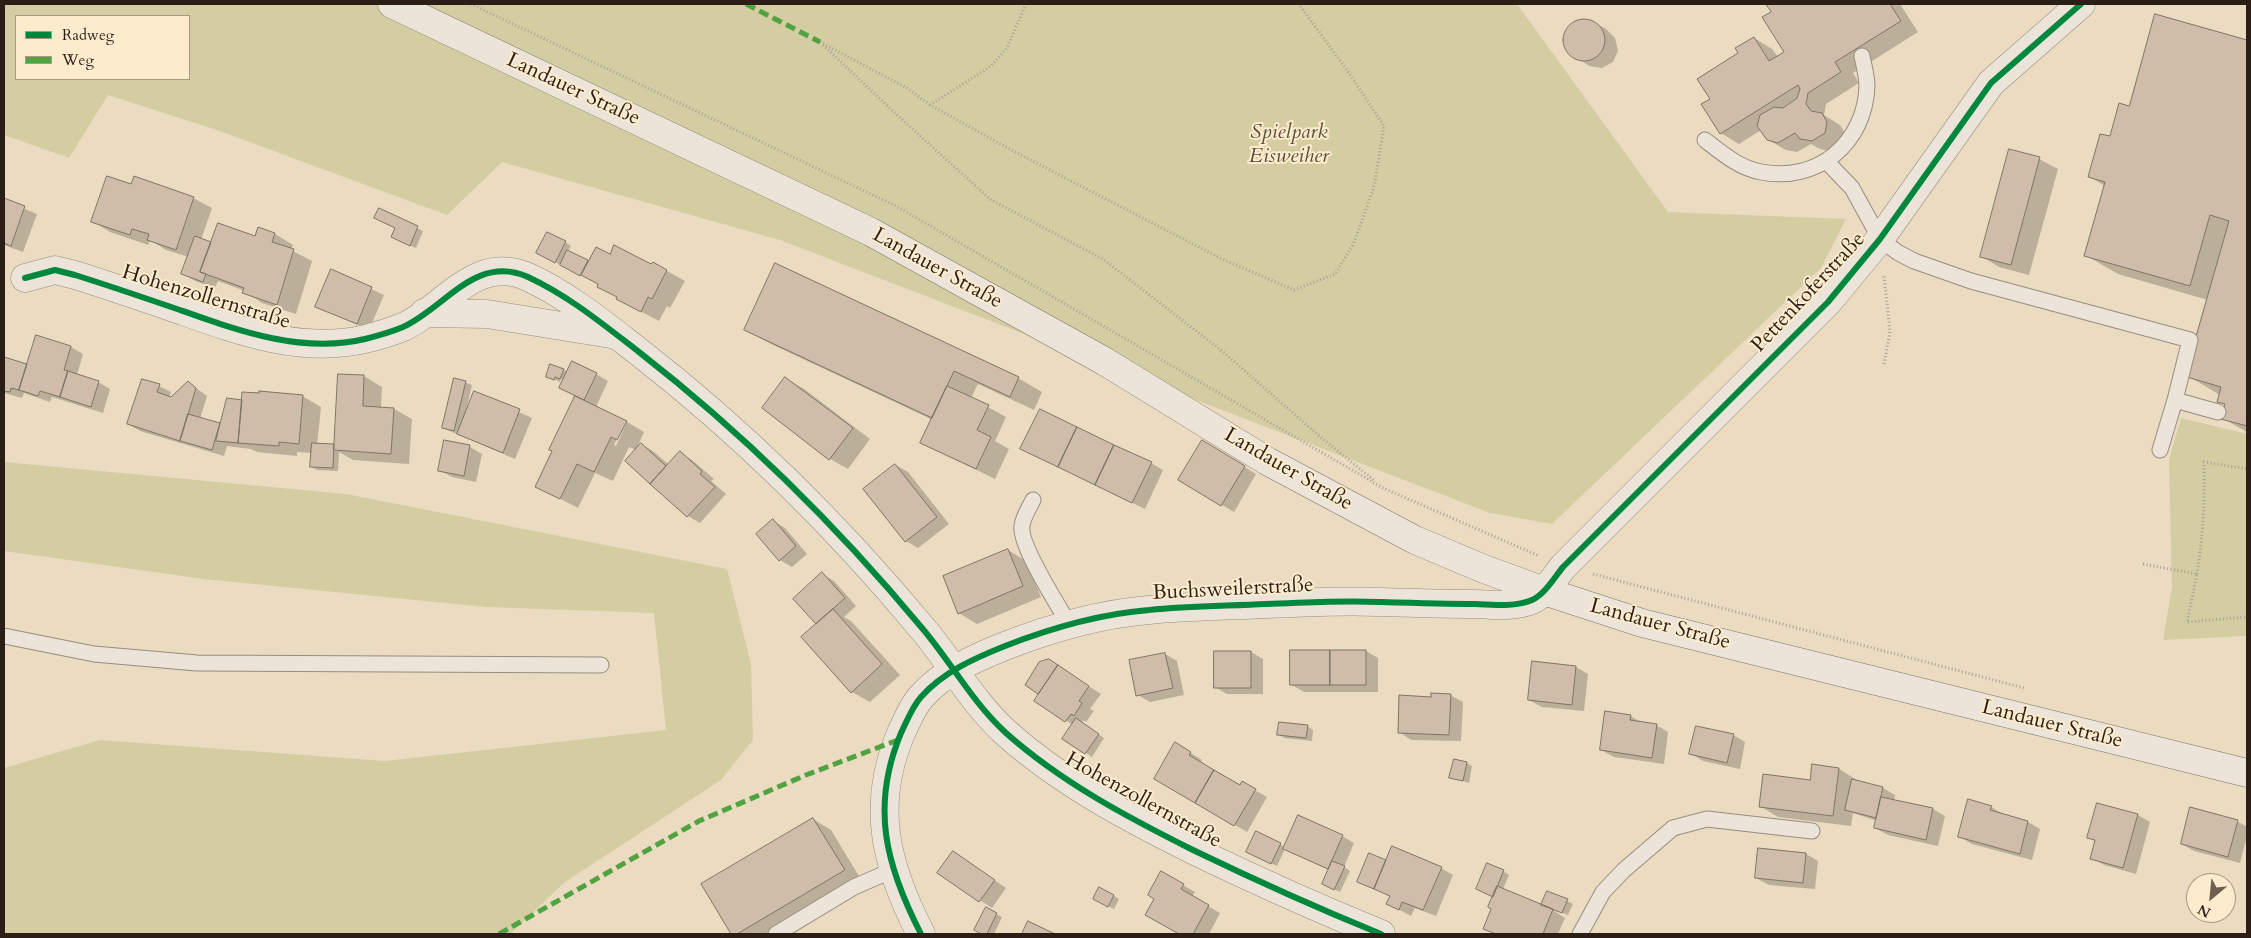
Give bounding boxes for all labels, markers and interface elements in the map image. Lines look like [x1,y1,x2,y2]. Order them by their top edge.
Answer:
legend [15,15,190,80]
text: Radweg [62,25,114,45]
street label: Landauer Straße [502,48,644,132]
text: Weg [62,50,94,70]
park label: Spielpark Eisweiher [1249,120,1329,170]
street label: Landauer Straße [868,223,1006,315]
street label: Pettenkoferstraße [1747,228,1871,358]
street label: Hohenzollernstraße [119,260,293,336]
street label: Landauer Straße [1219,423,1357,517]
street label: Buchsweilerstraße [1152,573,1314,607]
street label: Landauer Straße [1587,594,1733,656]
street label: Landauer Straße [1979,695,2125,755]
street label: Hohenzollernstraße [1060,748,1226,854]
north arrow [2186,873,2236,923]
text: N [2194,900,2214,922]

